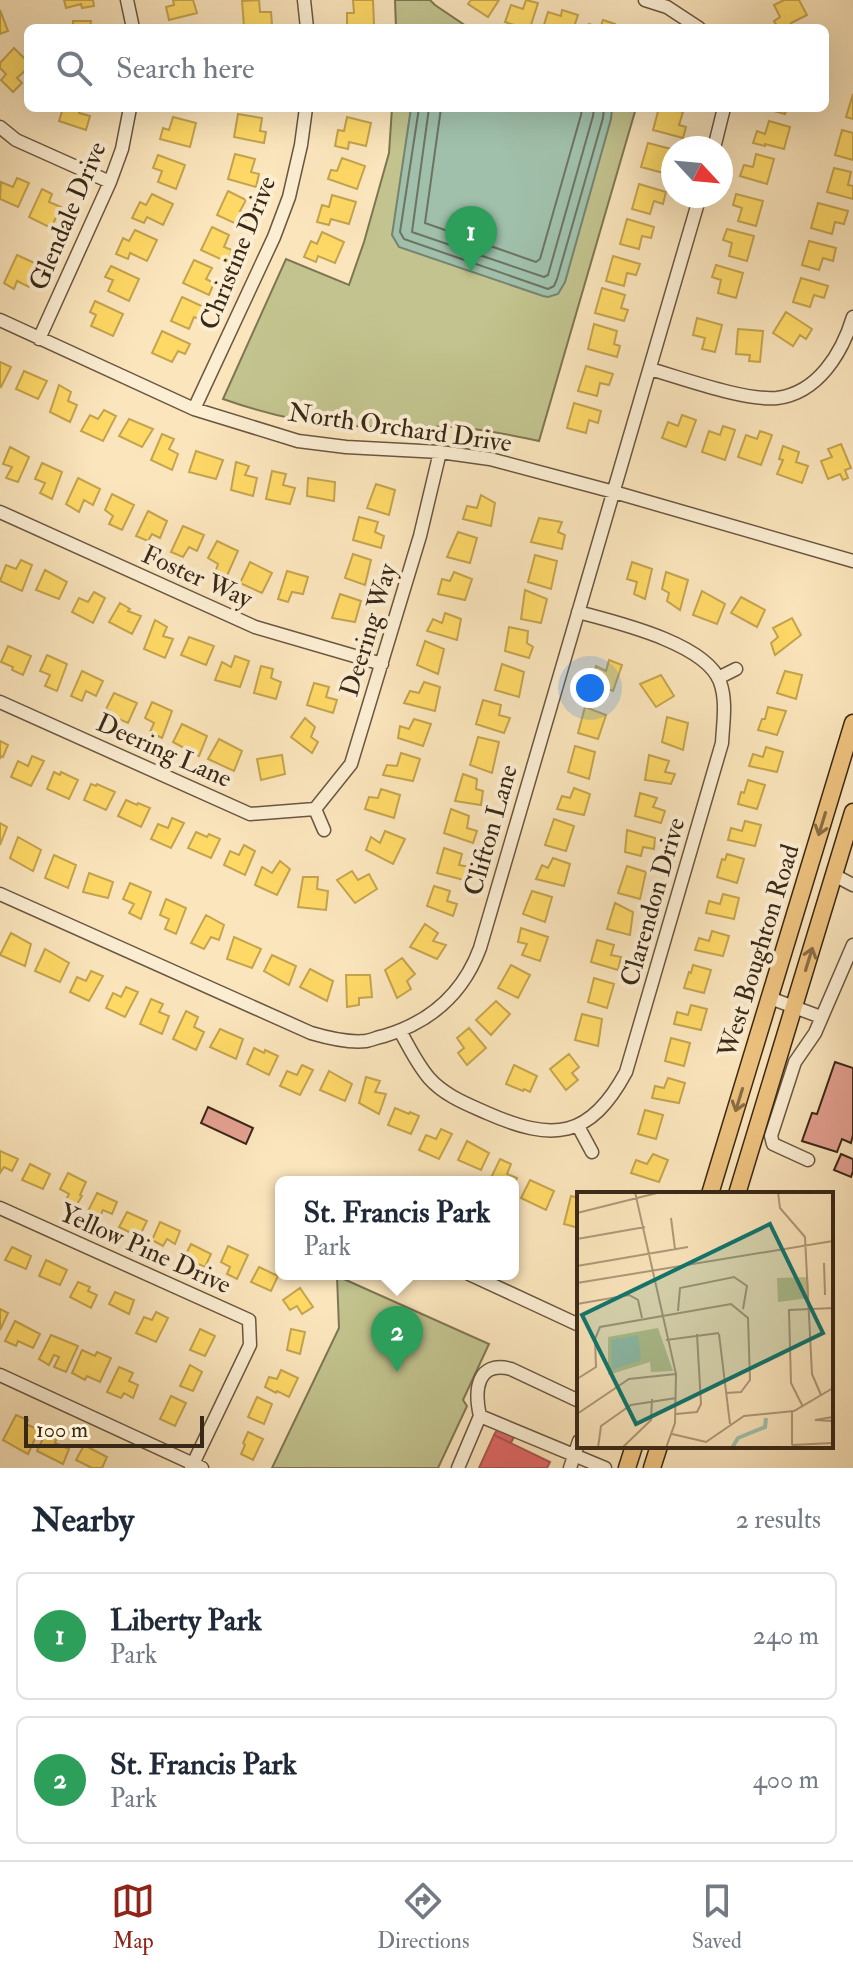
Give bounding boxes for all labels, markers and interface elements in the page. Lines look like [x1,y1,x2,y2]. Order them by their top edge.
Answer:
search box [24,24,829,112]
icon: search [52,46,96,90]
text: Search here [116,50,255,87]
north arrow [661,136,733,208]
street label: Glendale Drive [22,137,114,295]
street label: Christine Drive [193,171,283,334]
pin: 1 [445,206,497,272]
street label: North Orchard Drive [286,396,514,460]
street label: Foster Way [137,538,258,616]
street label: Deering Way [334,559,405,700]
your location [570,668,610,708]
street label: Deering Lane [91,707,237,795]
street label: Clifton Lane [457,761,525,899]
one-way arrow [814,811,829,837]
street label: Clarendon Drive [614,814,692,990]
street label: West Boughton Road [711,840,807,1062]
one-way arrow [802,946,817,972]
one-way arrow [731,1086,746,1112]
popup [275,1176,519,1280]
inset map [577,1192,833,1448]
text: St. Francis Park [304,1194,490,1231]
street label: Yellow Pine Drive [54,1197,236,1301]
text: Park [304,1231,351,1263]
pin: 2 [371,1306,423,1372]
scale bar [24,1412,204,1448]
text: 100 m [36,1416,88,1444]
text: Nearby [32,1499,134,1542]
text: 2 results [736,1504,821,1536]
text: Liberty Park [110,1602,262,1639]
text: 1 [55,1620,65,1652]
text: 240 m [753,1620,819,1652]
text: Park [110,1639,157,1671]
text: St. Francis Park [110,1746,297,1783]
text: 2 [53,1764,67,1796]
text: 400 m [753,1764,819,1796]
text: Park [110,1783,157,1815]
tab: Map [111,1879,155,1955]
tab: Directions [377,1879,470,1955]
tab: Saved [692,1879,742,1955]

